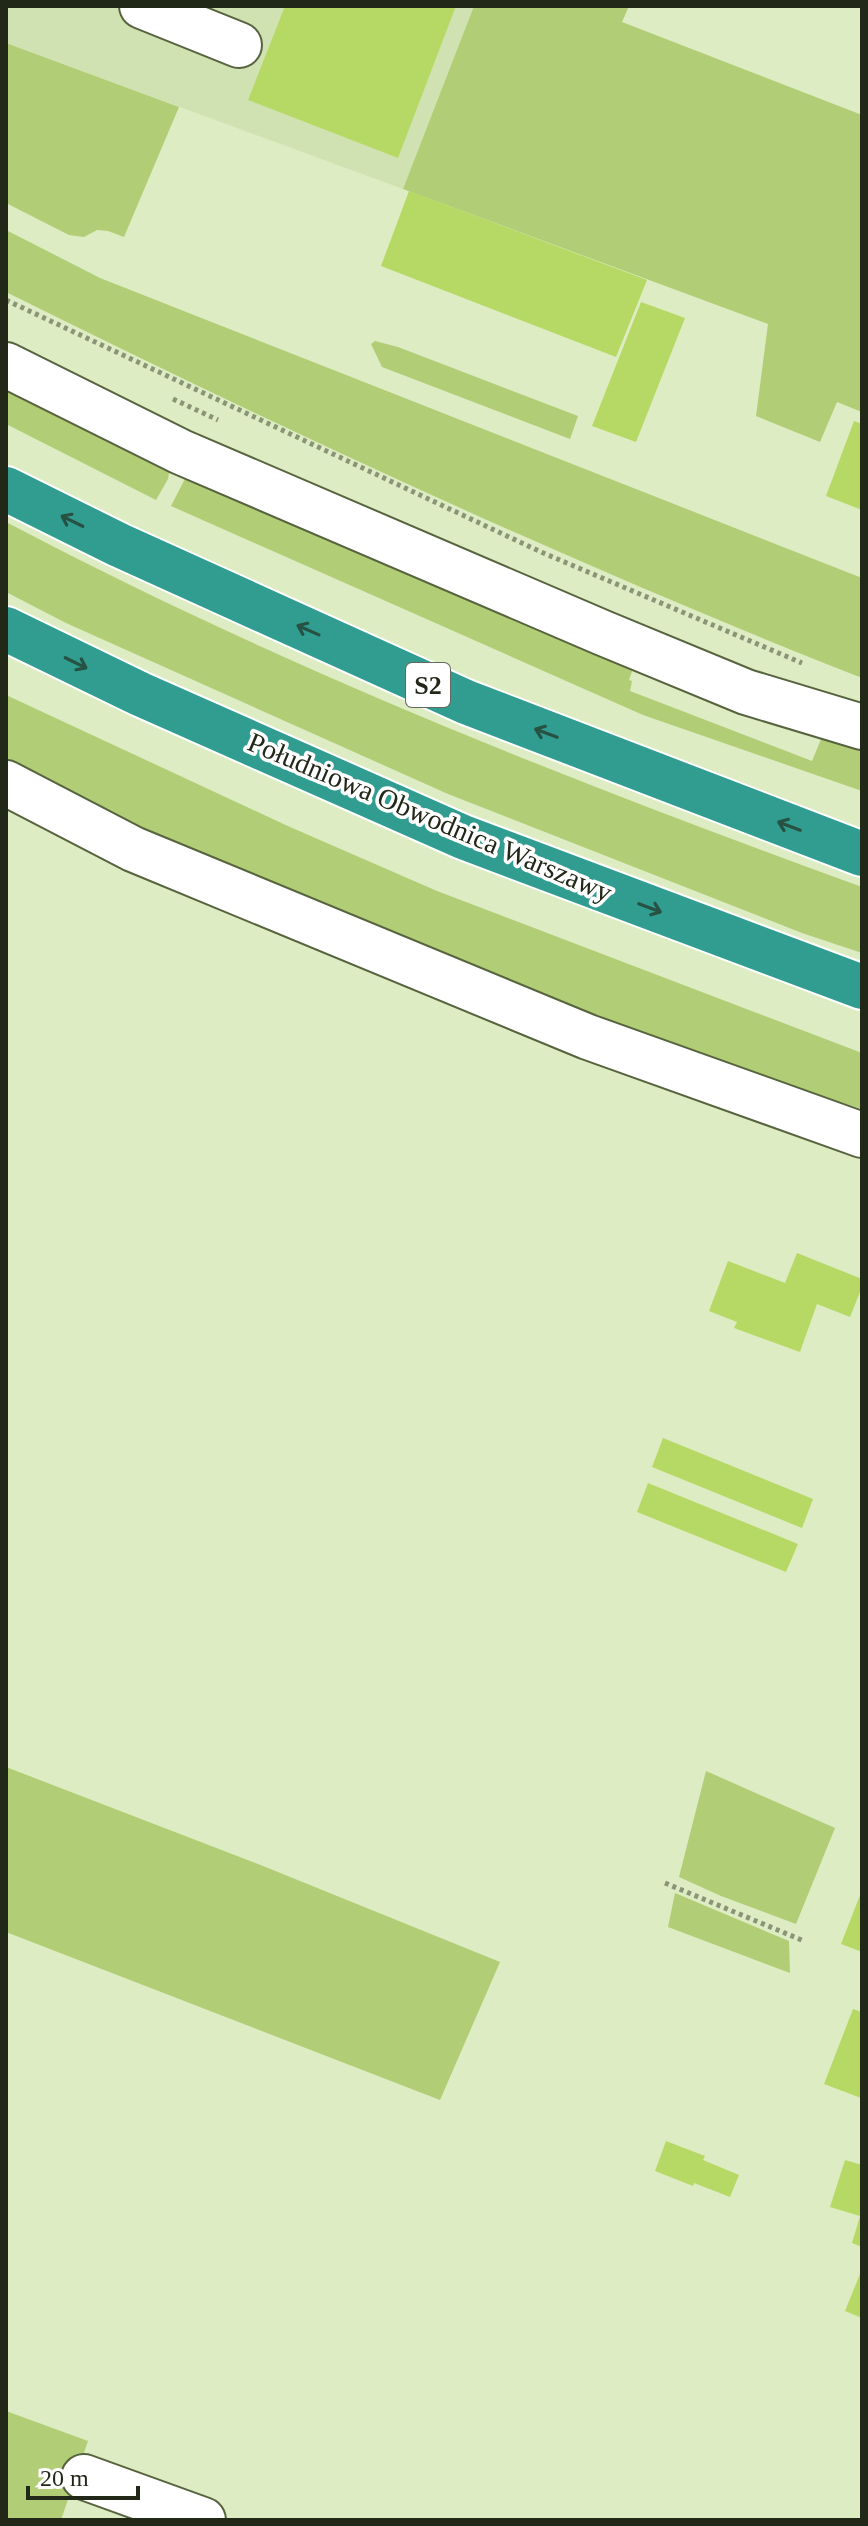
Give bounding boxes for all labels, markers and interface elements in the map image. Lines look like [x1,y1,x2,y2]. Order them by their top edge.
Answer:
one-way arrow [60,513,84,528]
one-way arrow [296,622,320,637]
one-way arrow [64,656,88,671]
road number: S2 [406,663,450,707]
one-way arrow [534,725,559,739]
street label: Południowa Obwodnica Warszawy [243,726,617,908]
one-way arrow [777,818,802,832]
one-way arrow [637,902,662,916]
scale bar [28,2450,138,2500]
text: 20 m [40,2465,89,2491]

